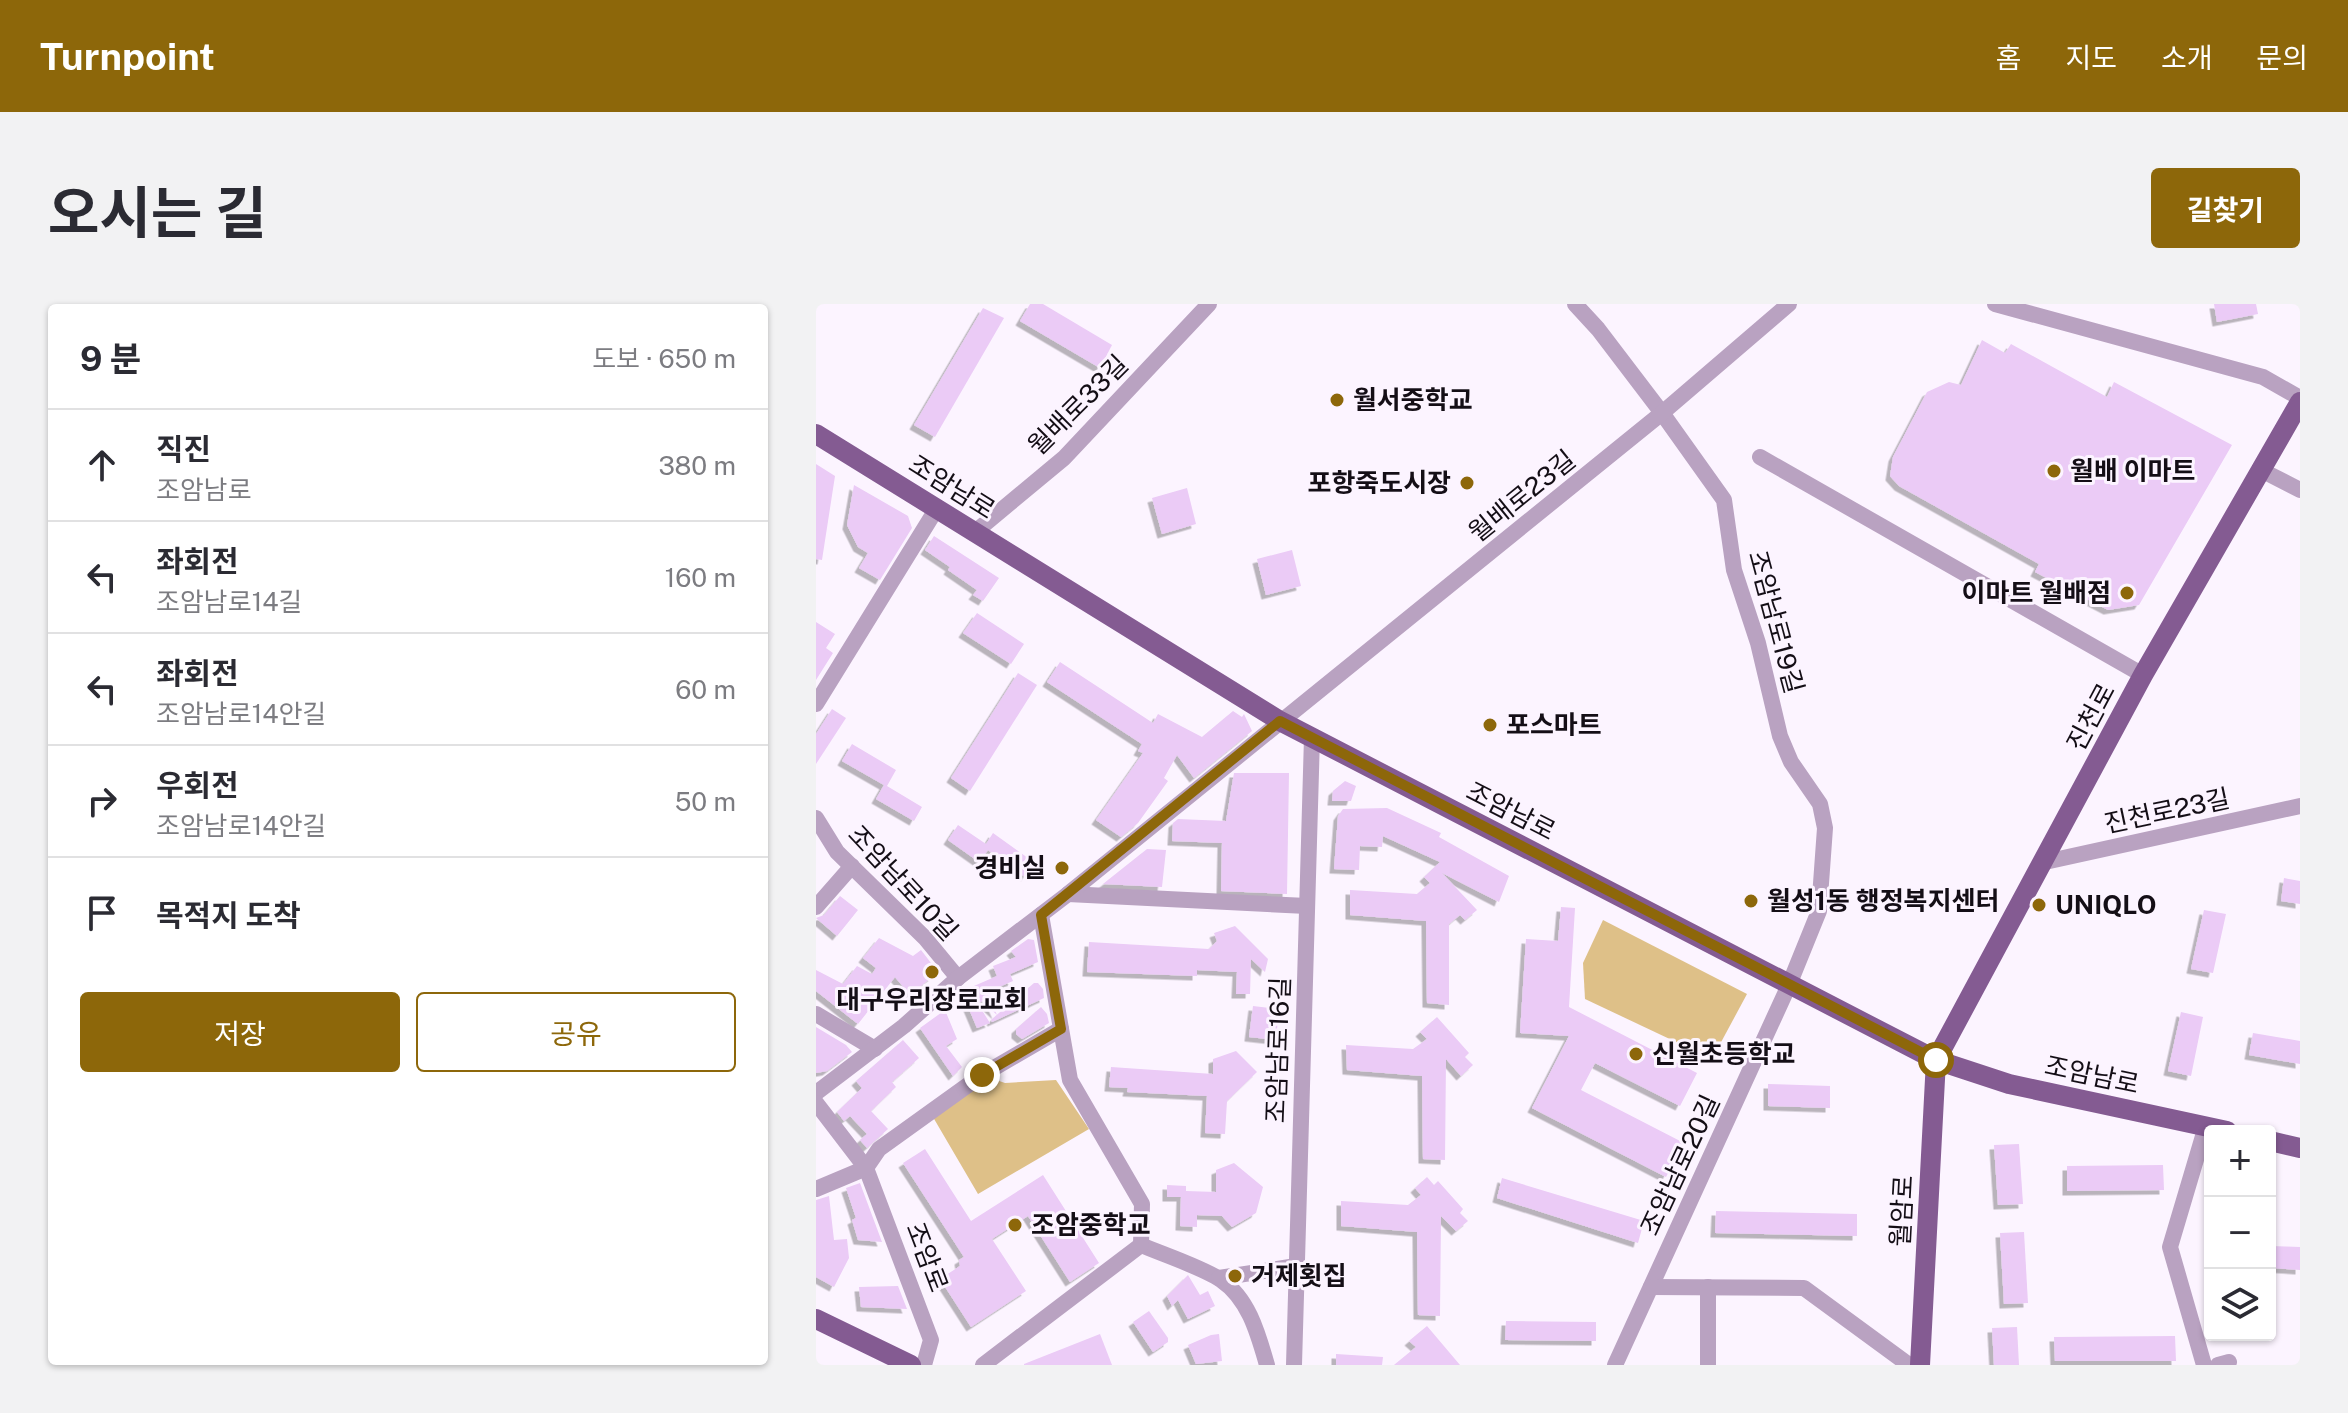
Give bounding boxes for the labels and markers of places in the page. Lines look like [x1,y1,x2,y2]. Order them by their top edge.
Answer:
place label: 월서중학교 [1353,384,1473,415]
marker: 월서중학교 [1328,391,1346,409]
place label: 월배 이마트 [2070,455,2195,486]
marker: 월배 이마트 [2045,462,2063,480]
place label: 포항죽도시장 [1307,467,1451,498]
marker: 포항죽도시장 [1458,474,1476,492]
place label: 이마트 월배점 [1962,577,2111,608]
marker: 이마트 월배점 [2118,584,2136,602]
place label: 포스마트 [1506,709,1602,740]
marker: 포스마트 [1481,716,1499,734]
place label: 경비실 [974,852,1046,883]
marker: 경비실 [1053,859,1071,877]
place label: 월성1동 행정복지센터 [1767,885,1999,916]
place label: UNIQLO [2055,889,2157,920]
marker: 월성1동 행정복지센터 [1742,892,1760,910]
marker: UNIQLO [2030,896,2048,914]
marker: 대구우리장로교회 [923,963,941,981]
place label: 대구우리장로교회 [836,984,1028,1015]
place label: 신월초등학교 [1652,1038,1796,1069]
marker: 신월초등학교 [1627,1045,1645,1063]
place label: 조암중학교 [1031,1209,1151,1240]
marker: 조암중학교 [1006,1216,1024,1234]
place label: 거제횟집 [1251,1260,1347,1291]
marker: 거제횟집 [1226,1267,1244,1285]

